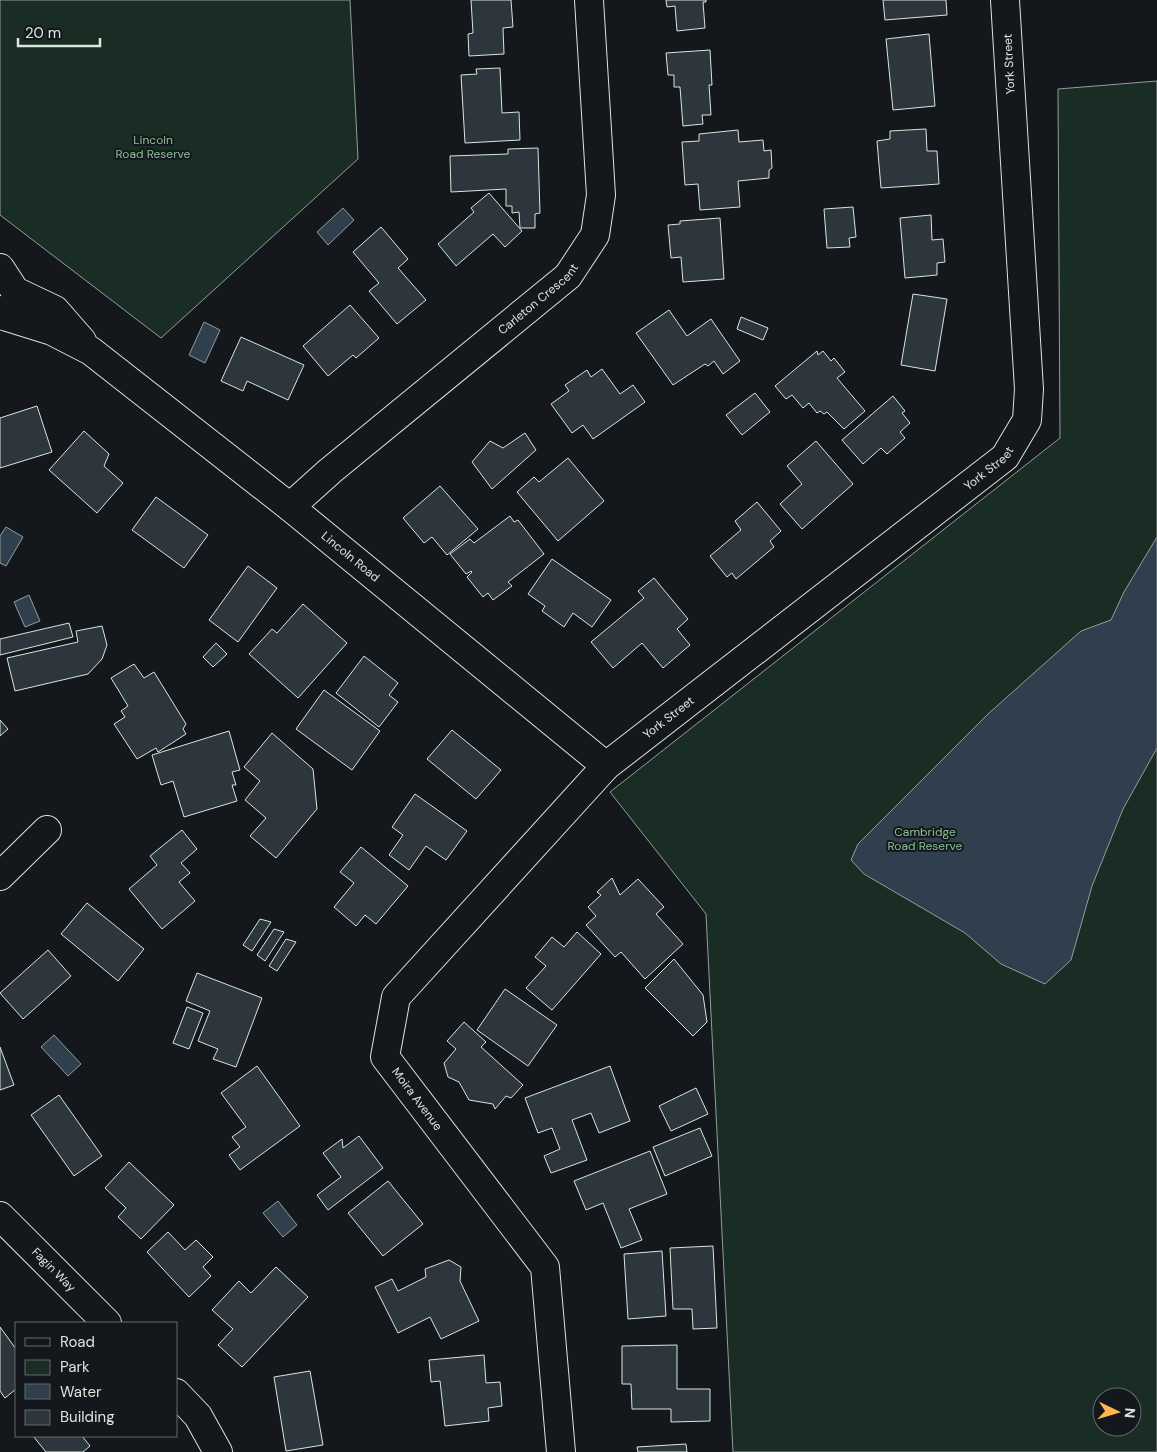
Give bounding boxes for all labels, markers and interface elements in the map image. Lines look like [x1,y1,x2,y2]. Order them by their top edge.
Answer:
scale bar [18,15,100,47]
text: 20 m [25,23,61,43]
street label: York Street [999,33,1019,95]
park label: Lincoln Road Reserve [116,132,191,162]
street label: Carleton Crescent [495,260,582,338]
street label: York Street [961,443,1018,494]
street label: Lincoln Road [318,528,383,585]
street label: York Street [640,692,698,743]
park label: Cambridge Road Reserve [888,824,963,854]
street label: Moira Avenue [388,1064,446,1134]
street label: Fagin Way [28,1244,80,1296]
legend [15,1322,178,1437]
text: Road [60,1332,95,1352]
text: Park [60,1357,90,1377]
text: Water [60,1382,102,1402]
north arrow [1092,1387,1142,1437]
text: Building [60,1407,115,1427]
text: N [1121,1407,1139,1419]

